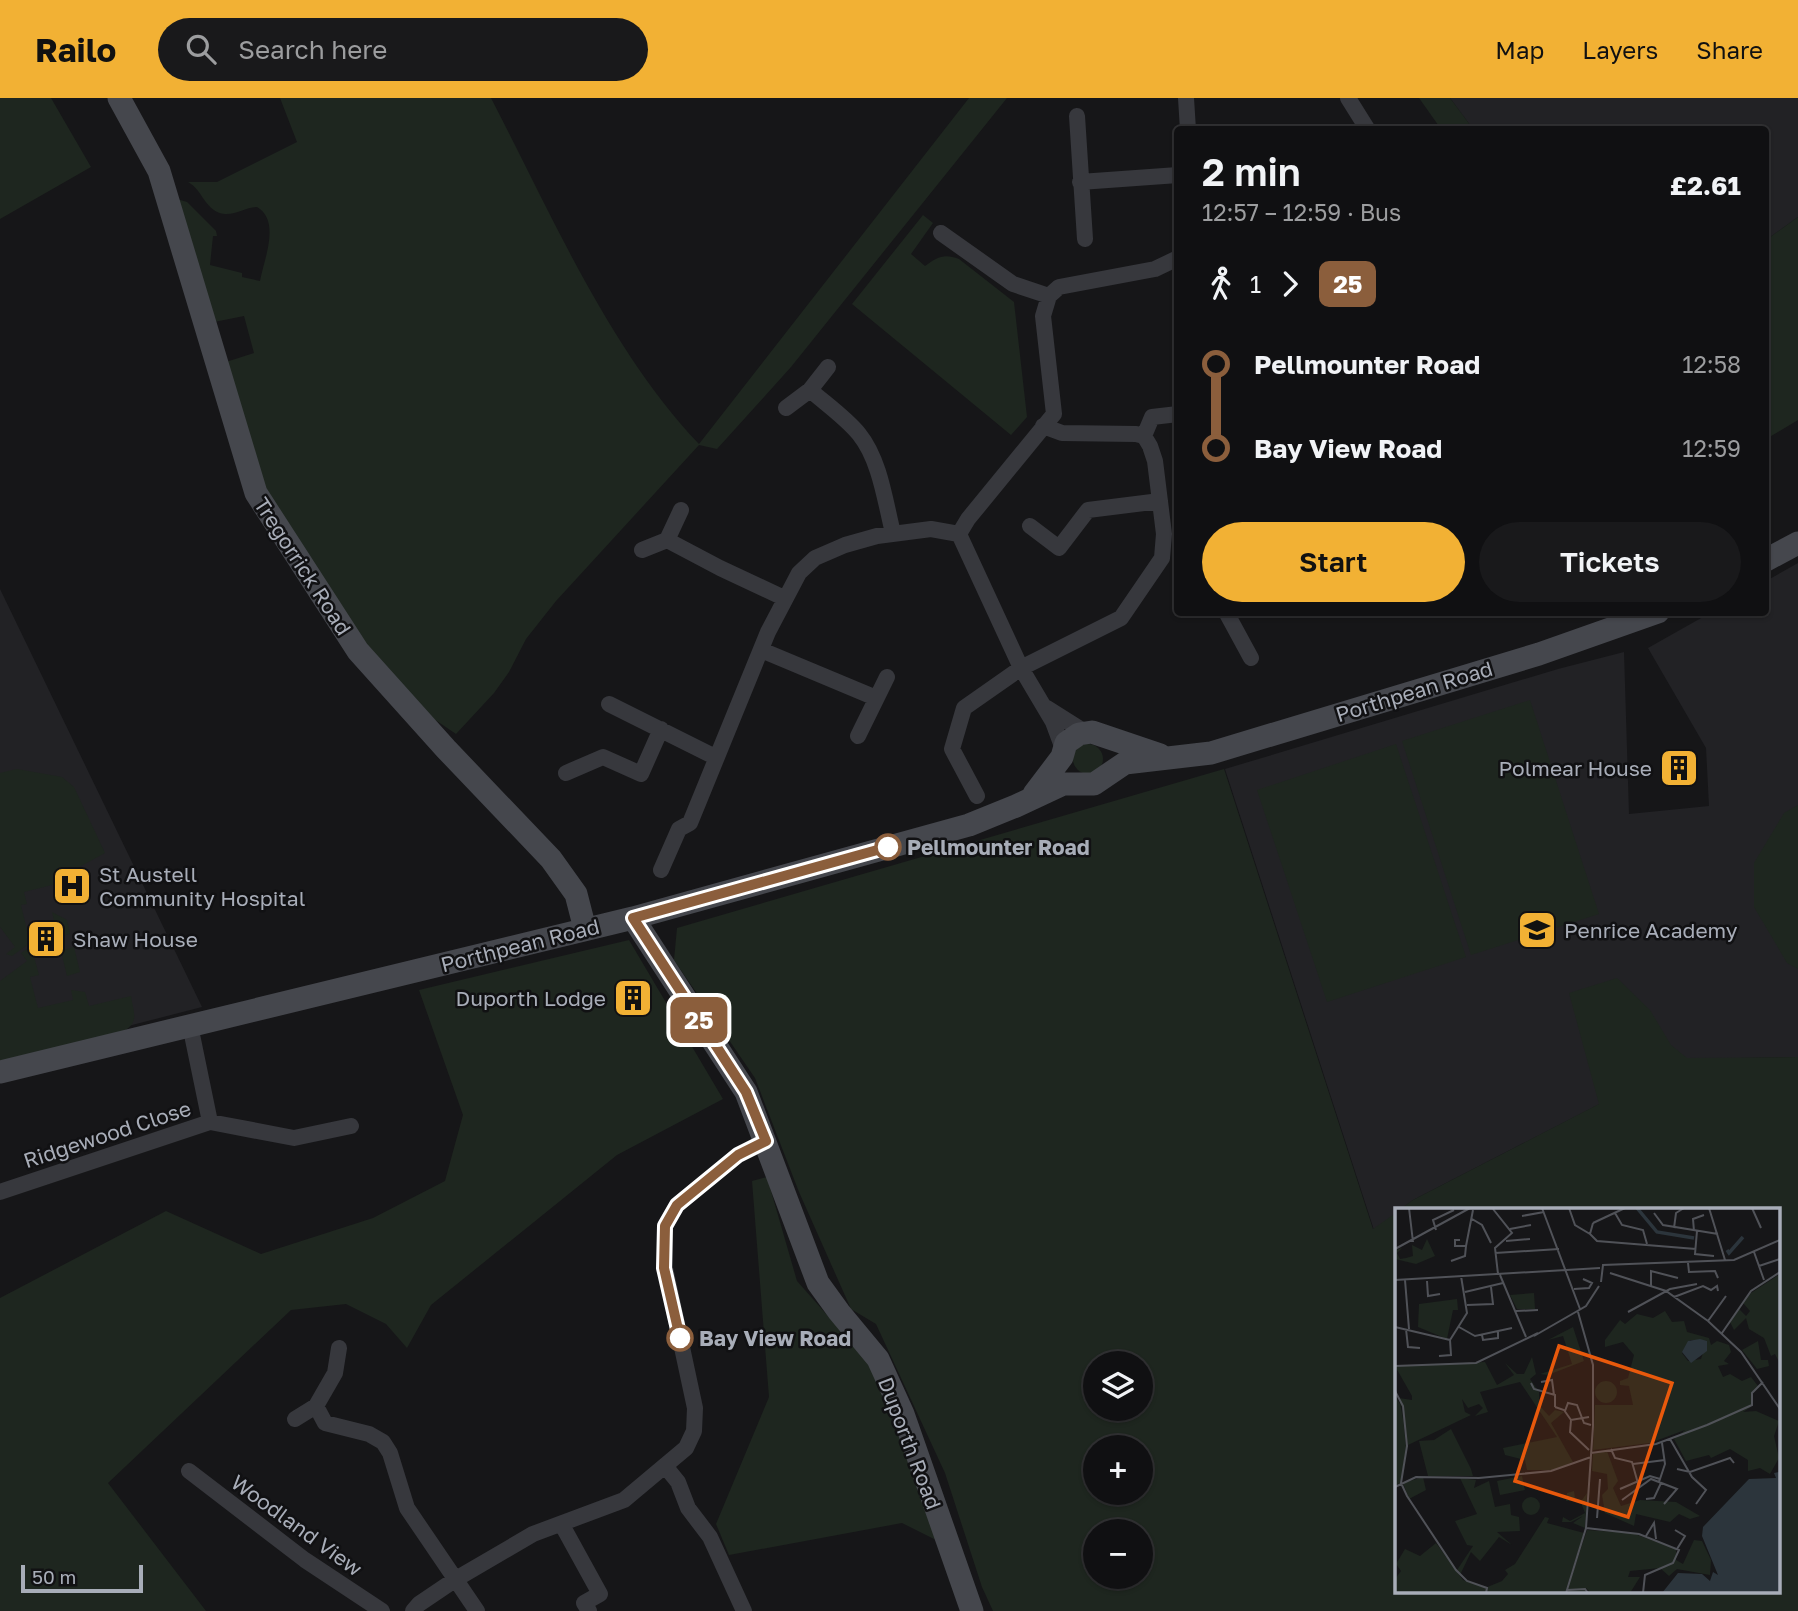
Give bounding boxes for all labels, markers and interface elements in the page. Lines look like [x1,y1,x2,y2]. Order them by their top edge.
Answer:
search box [158,18,648,81]
text: Railo [35,30,116,69]
icon: search [182,30,220,68]
text: Search here [238,34,387,65]
text: Map [1495,35,1544,64]
text: Layers [1582,35,1658,64]
text: Share [1696,35,1763,64]
text: 2 min [1202,149,1301,194]
text: £2.61 [1670,170,1741,201]
text: 12:57 – 12:59 · Bus [1202,198,1401,226]
icon: walk [1202,265,1240,303]
icon: forward [1271,265,1309,303]
text: 25 [1333,269,1362,298]
text: 1 [1250,270,1261,298]
text: Pellmounter Road [1254,349,1480,380]
text: 12:58 [1682,350,1741,378]
text: Bay View Road [1254,433,1442,464]
text: 12:59 [1682,434,1741,462]
street label: Tregorrick Road [249,492,357,640]
button: Start [1202,522,1465,602]
button: Tickets [1479,522,1741,602]
street label: Porthpean Road [1332,655,1496,727]
building icon: Polmear House [1658,747,1700,789]
place label: Polmear House [1498,755,1652,781]
marker: Pellmounter Road [875,834,901,860]
place label: Pellmounter Road [907,834,1090,860]
place label: St Austell Community Hospital [99,861,305,911]
hospital icon: St Austell Community Hospital [51,865,93,907]
school or university icon: Penrice Academy [1516,909,1558,951]
street label: Porthpean Road [438,913,602,977]
place label: Penrice Academy [1564,917,1738,943]
building icon: Shaw House [25,918,67,960]
place label: Shaw House [73,926,198,952]
building icon: Duporth Lodge [612,977,654,1019]
place label: Duporth Lodge [456,985,606,1011]
line badge: 25 [668,997,730,1043]
text: 25 [684,1005,714,1034]
street label: Ridgewood Close [20,1095,194,1173]
inset map [1395,1208,1780,1594]
marker: Bay View Road [667,1325,693,1351]
place label: Bay View Road [699,1325,851,1351]
map controls [1083,1351,1153,1589]
button: layers [1083,1351,1153,1421]
street label: Duporth Road [873,1373,947,1513]
button: + [1083,1435,1153,1505]
street label: Woodland View [226,1469,368,1581]
button: − [1083,1519,1153,1589]
scale bar [21,1562,144,1594]
text: 50 m [32,1565,76,1588]

